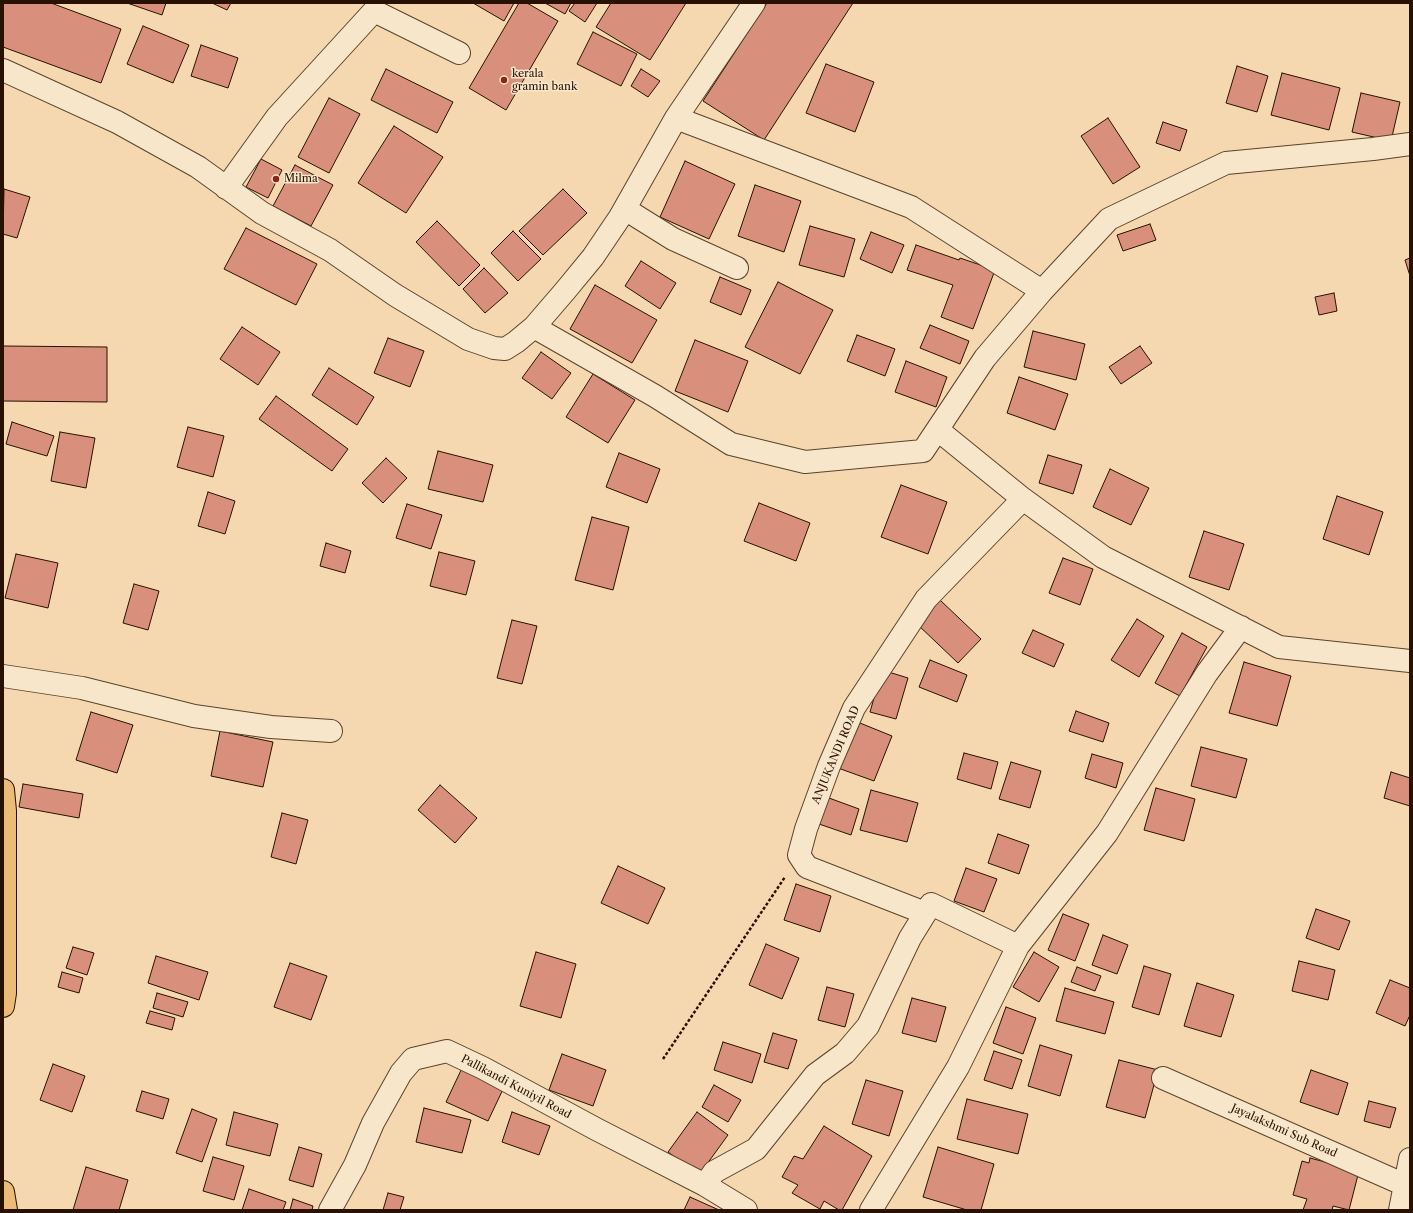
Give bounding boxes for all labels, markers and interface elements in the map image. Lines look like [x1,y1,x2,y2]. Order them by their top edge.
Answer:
place label: kerala gramin bank [512,67,577,93]
marker: kerala gramin bank [499,75,509,85]
place label: Milma [284,172,318,186]
marker: Milma [271,174,281,184]
street label: ANJUKANDI ROAD [809,704,863,806]
street label: Pallikandi Kuniyil Road [459,1052,573,1122]
street label: Jayalakshmi Sub Road [1229,1102,1339,1160]

